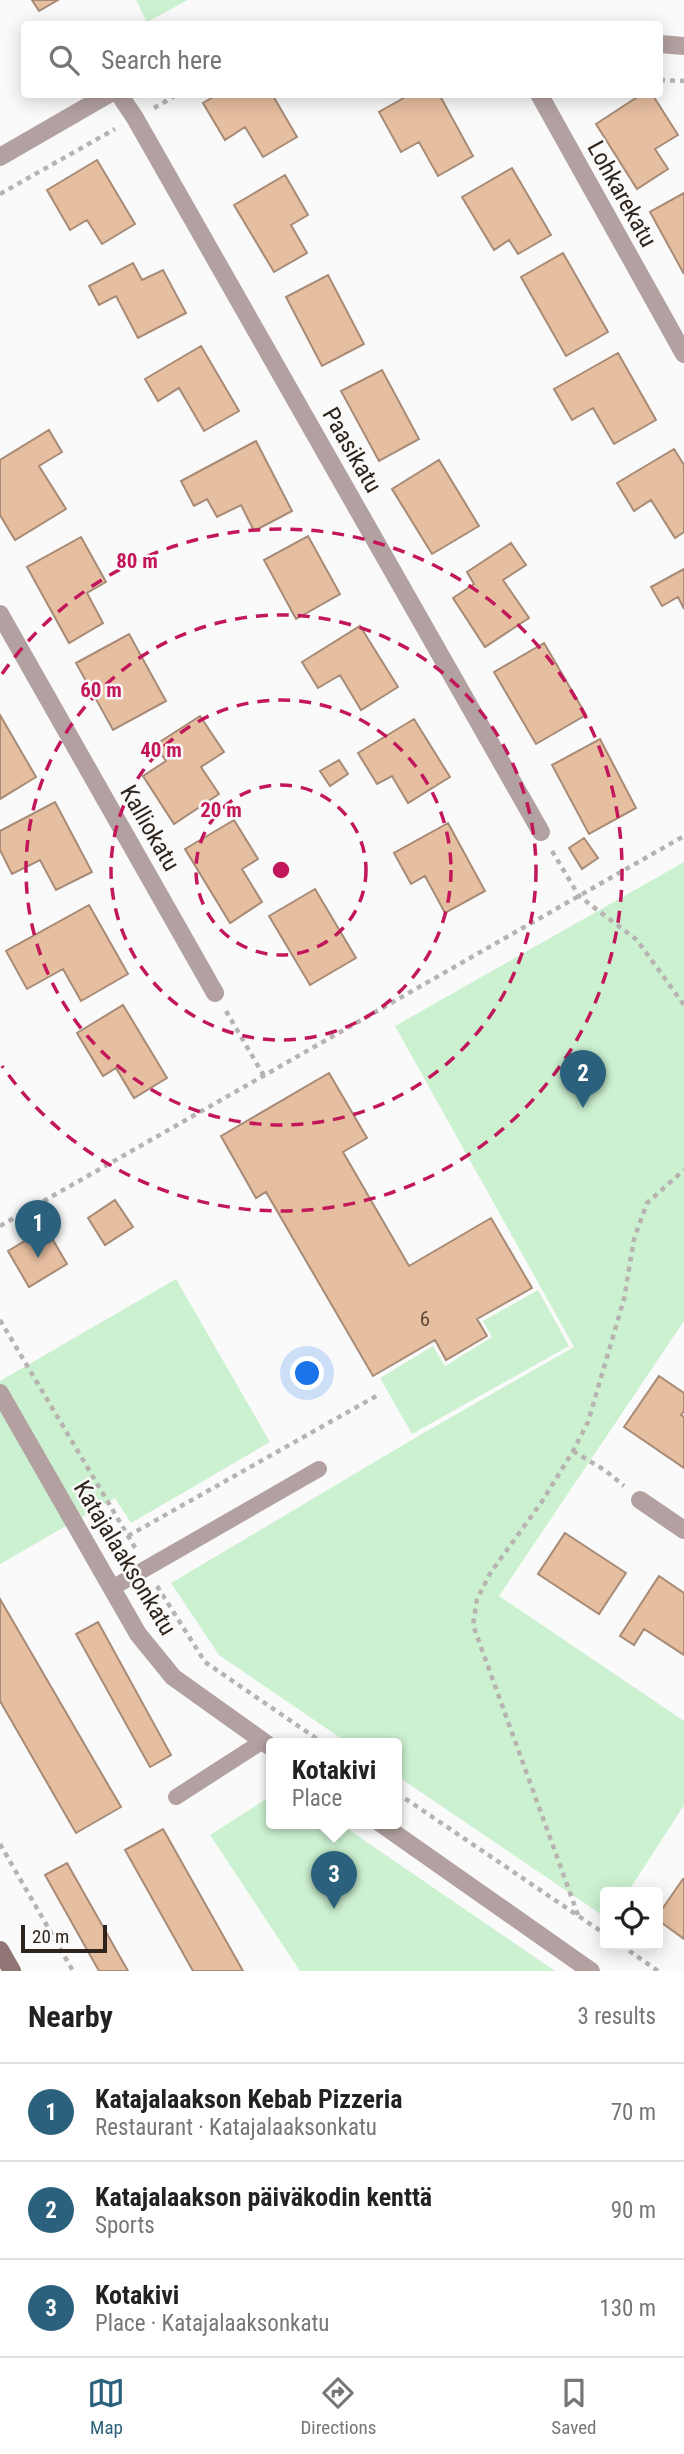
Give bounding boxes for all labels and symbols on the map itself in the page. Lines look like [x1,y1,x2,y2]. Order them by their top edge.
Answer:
street label: Lohkarekatu [581,136,663,252]
street label: Paasikatu [316,402,388,498]
text: 80 m [116,549,158,573]
text: 60 m [80,678,122,702]
text: 40 m [140,738,182,762]
street label: Kalliokatu [114,780,186,876]
text: 20 m [200,798,242,822]
centre of rings [269,858,293,882]
pin: 2 [560,1050,606,1108]
pin: 1 [15,1200,61,1258]
house number: 6 [420,1307,430,1331]
your location [290,1356,324,1390]
street label: Katajalaaksonkatu [68,1476,182,1640]
pin: 3 [311,1851,357,1909]
scale bar [21,1922,107,1954]

